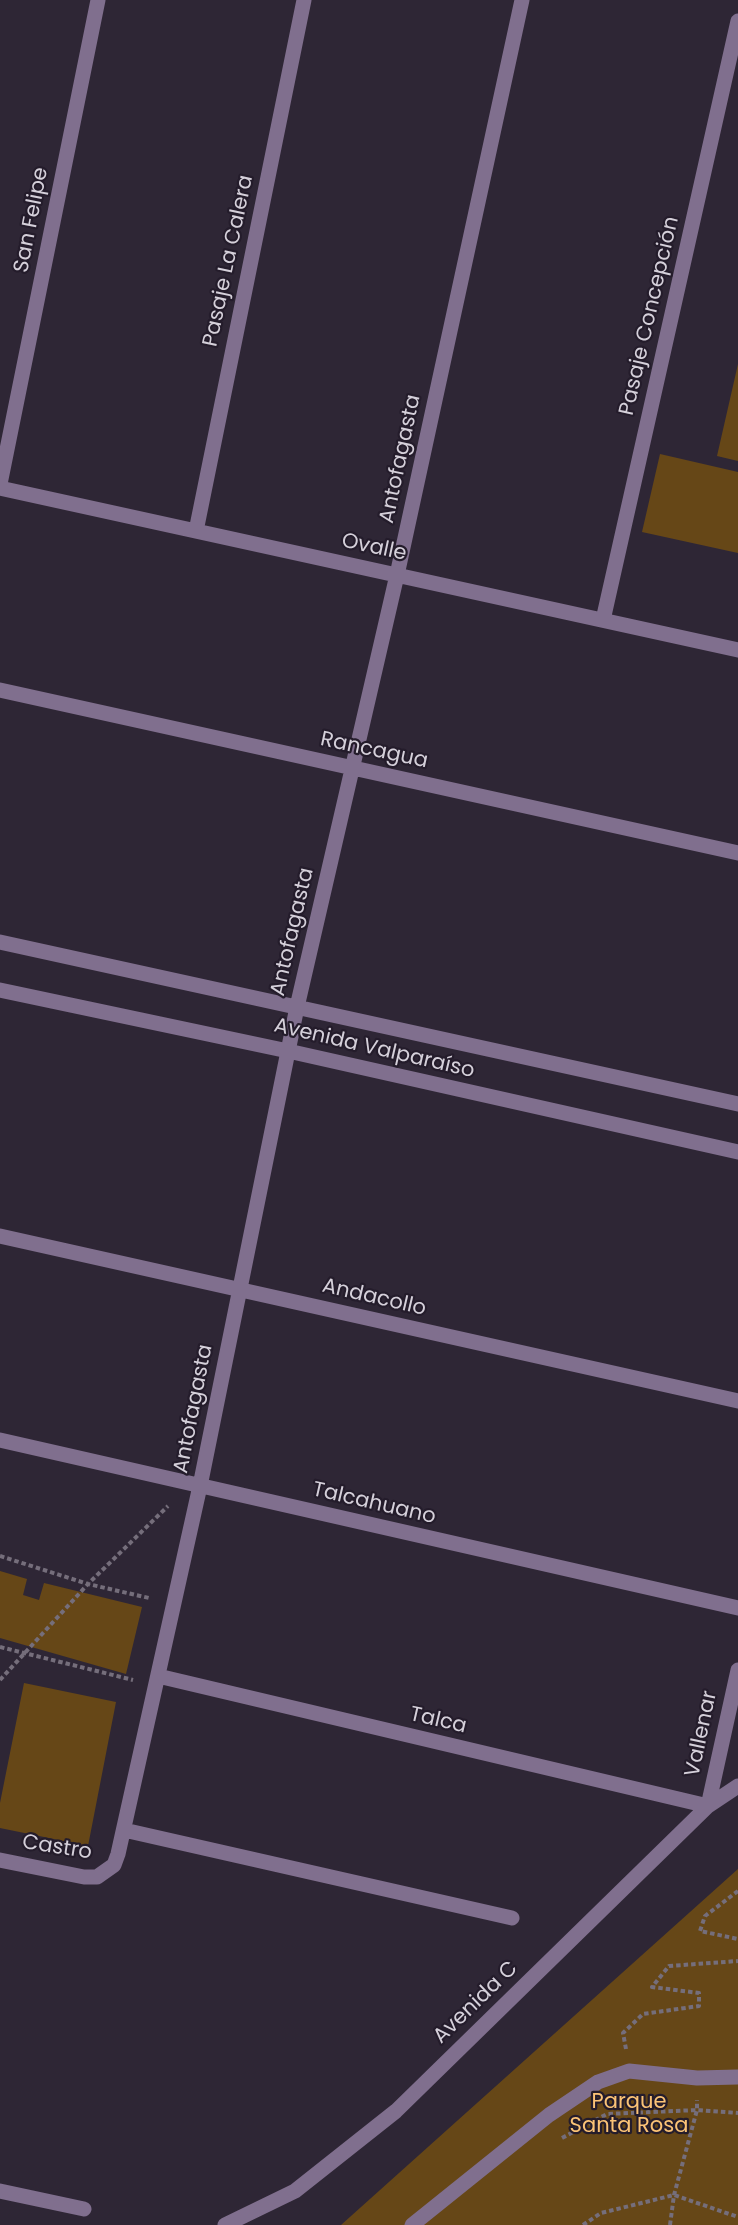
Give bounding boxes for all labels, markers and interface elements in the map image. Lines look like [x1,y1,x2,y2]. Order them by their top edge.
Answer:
street label: San Felipe [9,165,55,275]
street label: Pasaje La Calera [198,173,260,349]
street label: Pasaje Concepción [615,214,685,418]
street label: Antofagasta [375,392,427,526]
street label: Ovalle [339,529,409,567]
street label: Rancagua [318,727,430,775]
street label: Antofagasta [266,865,320,999]
street label: Avenida Valparaíso [271,1014,477,1084]
street label: Andacollo [320,1274,428,1322]
street label: Antofagasta [169,1342,219,1476]
street label: Talcahuano [310,1478,438,1530]
street label: Vallenar [681,1689,723,1779]
street label: Talca [407,1702,469,1740]
street label: Castro [20,1830,94,1866]
street label: Avenida C [428,1957,524,2049]
park label: Parque Santa Rosa [570,2090,688,2140]

